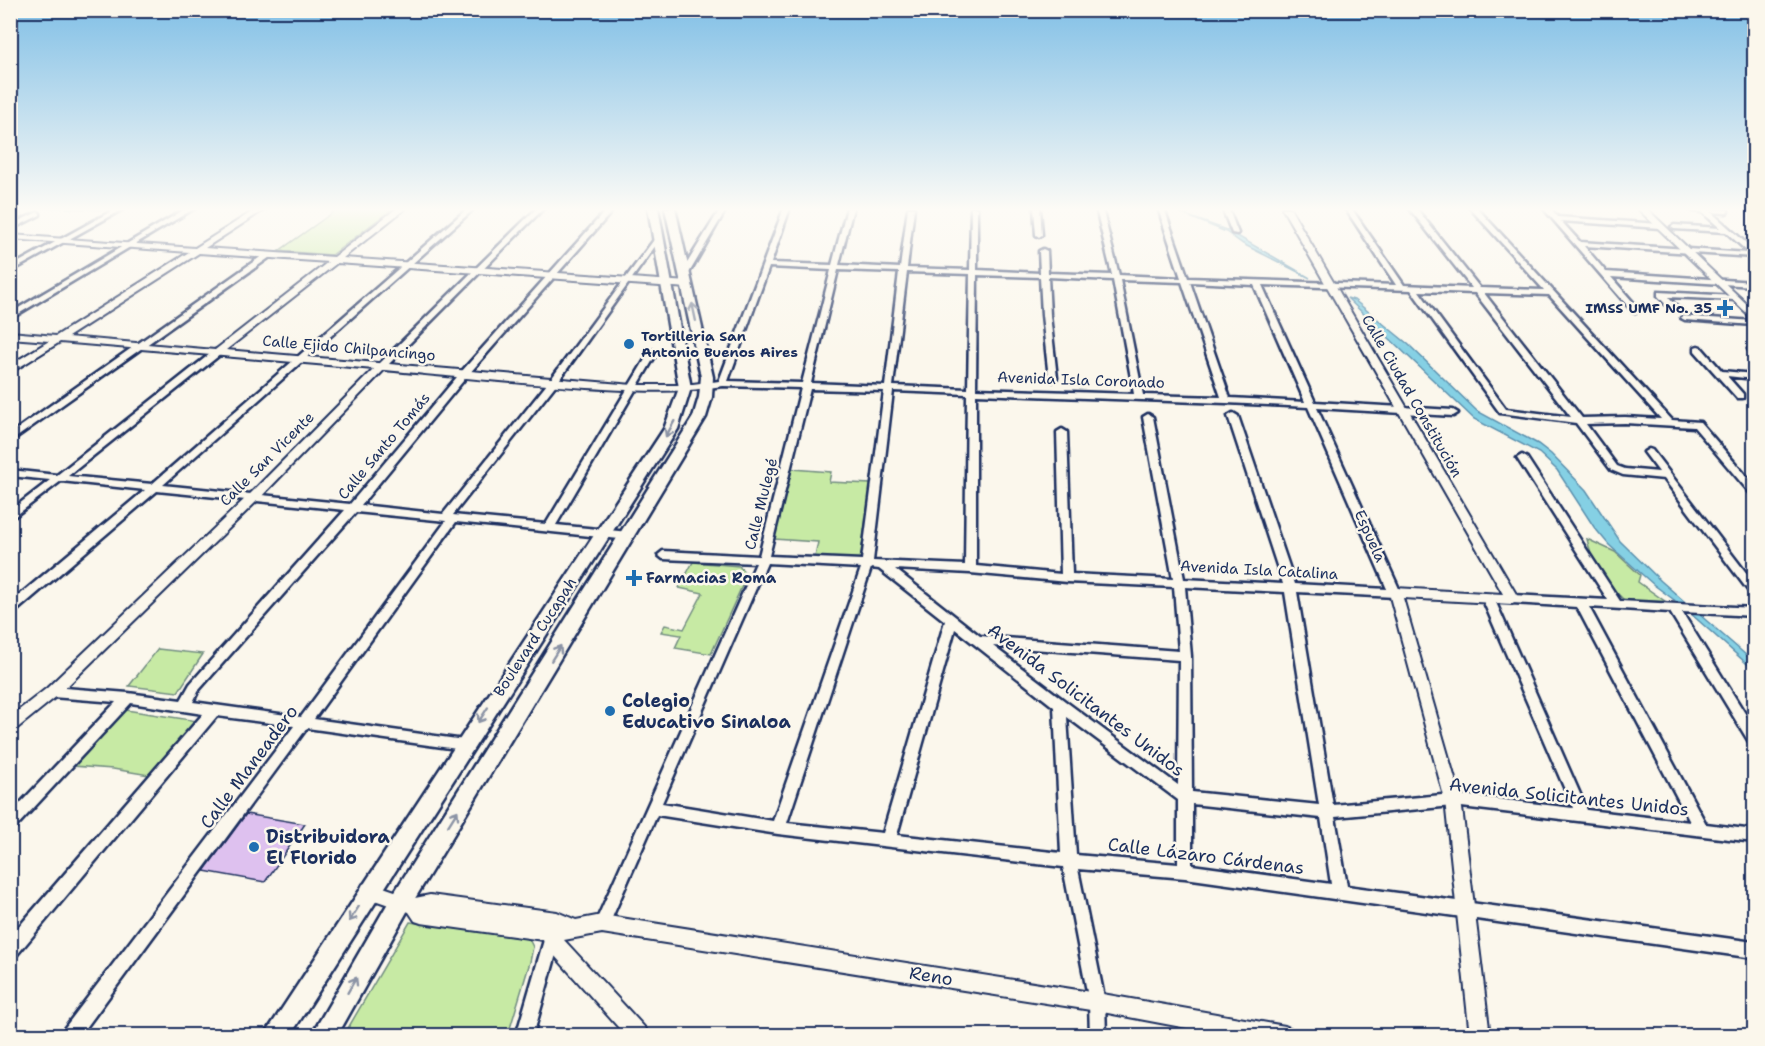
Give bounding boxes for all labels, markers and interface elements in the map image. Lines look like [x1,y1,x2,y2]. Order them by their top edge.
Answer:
place label: IMSS UMF No. 35 [1585,299,1712,317]
marker: IMSS UMF No. 35 [1716,299,1734,317]
one-way arrow [688,302,699,322]
street label: Calle Ciudad Constitución [1357,311,1467,481]
place label: Tortilleria San Antonio Buenos Aires [641,327,798,361]
street label: Calle Ejido Chilpancingo [262,330,436,366]
marker: Tortilleria San Antonio Buenos Aires [622,337,636,351]
street label: Avenida Isla Coronado [997,367,1165,393]
street label: Calle Santo Tomás [333,388,435,504]
street label: Calle San Vicente [215,407,319,511]
one-way arrow [664,419,675,437]
street label: Calle Mulegé [740,456,782,552]
street label: Espuela [1350,507,1391,566]
street label: Avenida Isla Catalina [1179,556,1339,584]
place label: Farmacias Roma [646,568,777,588]
marker: Farmacias Roma [627,571,641,585]
street label: Boulevard Cucapah [489,574,581,700]
street label: Avenida Solicitantes Unidos [983,618,1189,782]
one-way arrow [551,645,563,662]
place label: Colegio Educativo Sinaloa [622,689,791,734]
street label: Calle Maneadero [195,700,303,834]
marker: Colegio Educativo Sinaloa [603,704,617,718]
one-way arrow [477,706,489,723]
street label: Avenida Solicitantes Unidos [1448,772,1690,822]
one-way arrow [448,810,460,827]
place label: Distribuidora El Florido [266,825,391,870]
street label: Calle Lázaro Cárdenas [1107,832,1305,880]
marker: Distribuidora El Florido [247,840,261,854]
one-way arrow [348,905,360,922]
street label: Reno [907,961,955,991]
one-way arrow [347,977,359,994]

